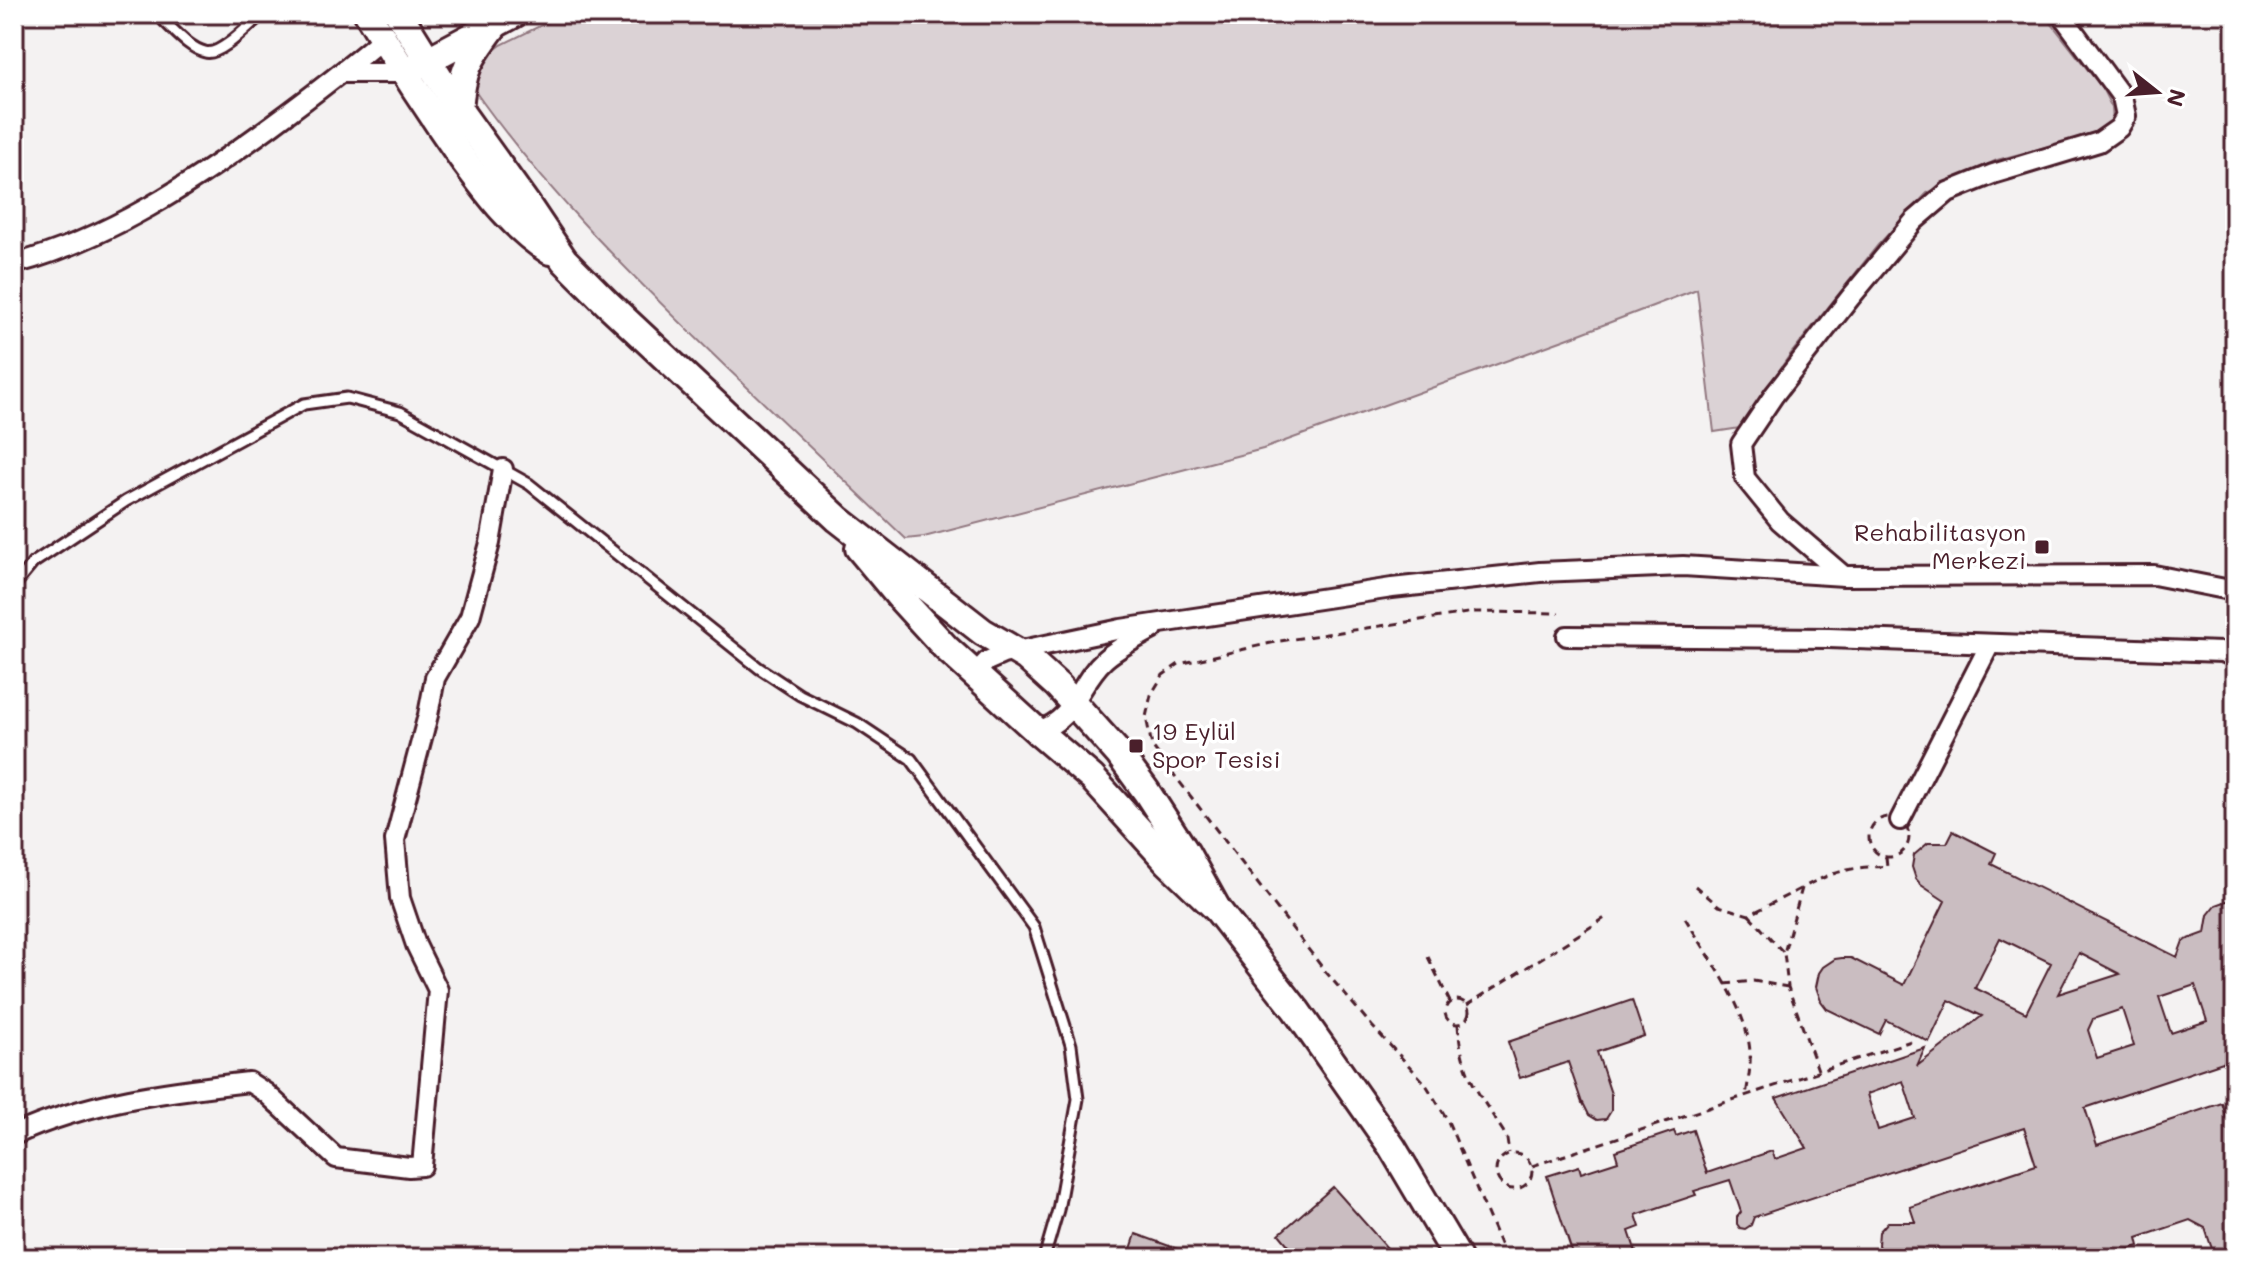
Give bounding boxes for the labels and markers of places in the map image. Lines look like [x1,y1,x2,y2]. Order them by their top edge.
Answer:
place label: Rehabilitasyon Merkezi [1854,516,2026,575]
marker: Rehabilitasyon Merkezi [2033,538,2051,556]
place label: 19 Eylül Spor Tesisi [1152,715,1281,774]
marker: 19 Eylül Spor Tesisi [1127,737,1145,755]

